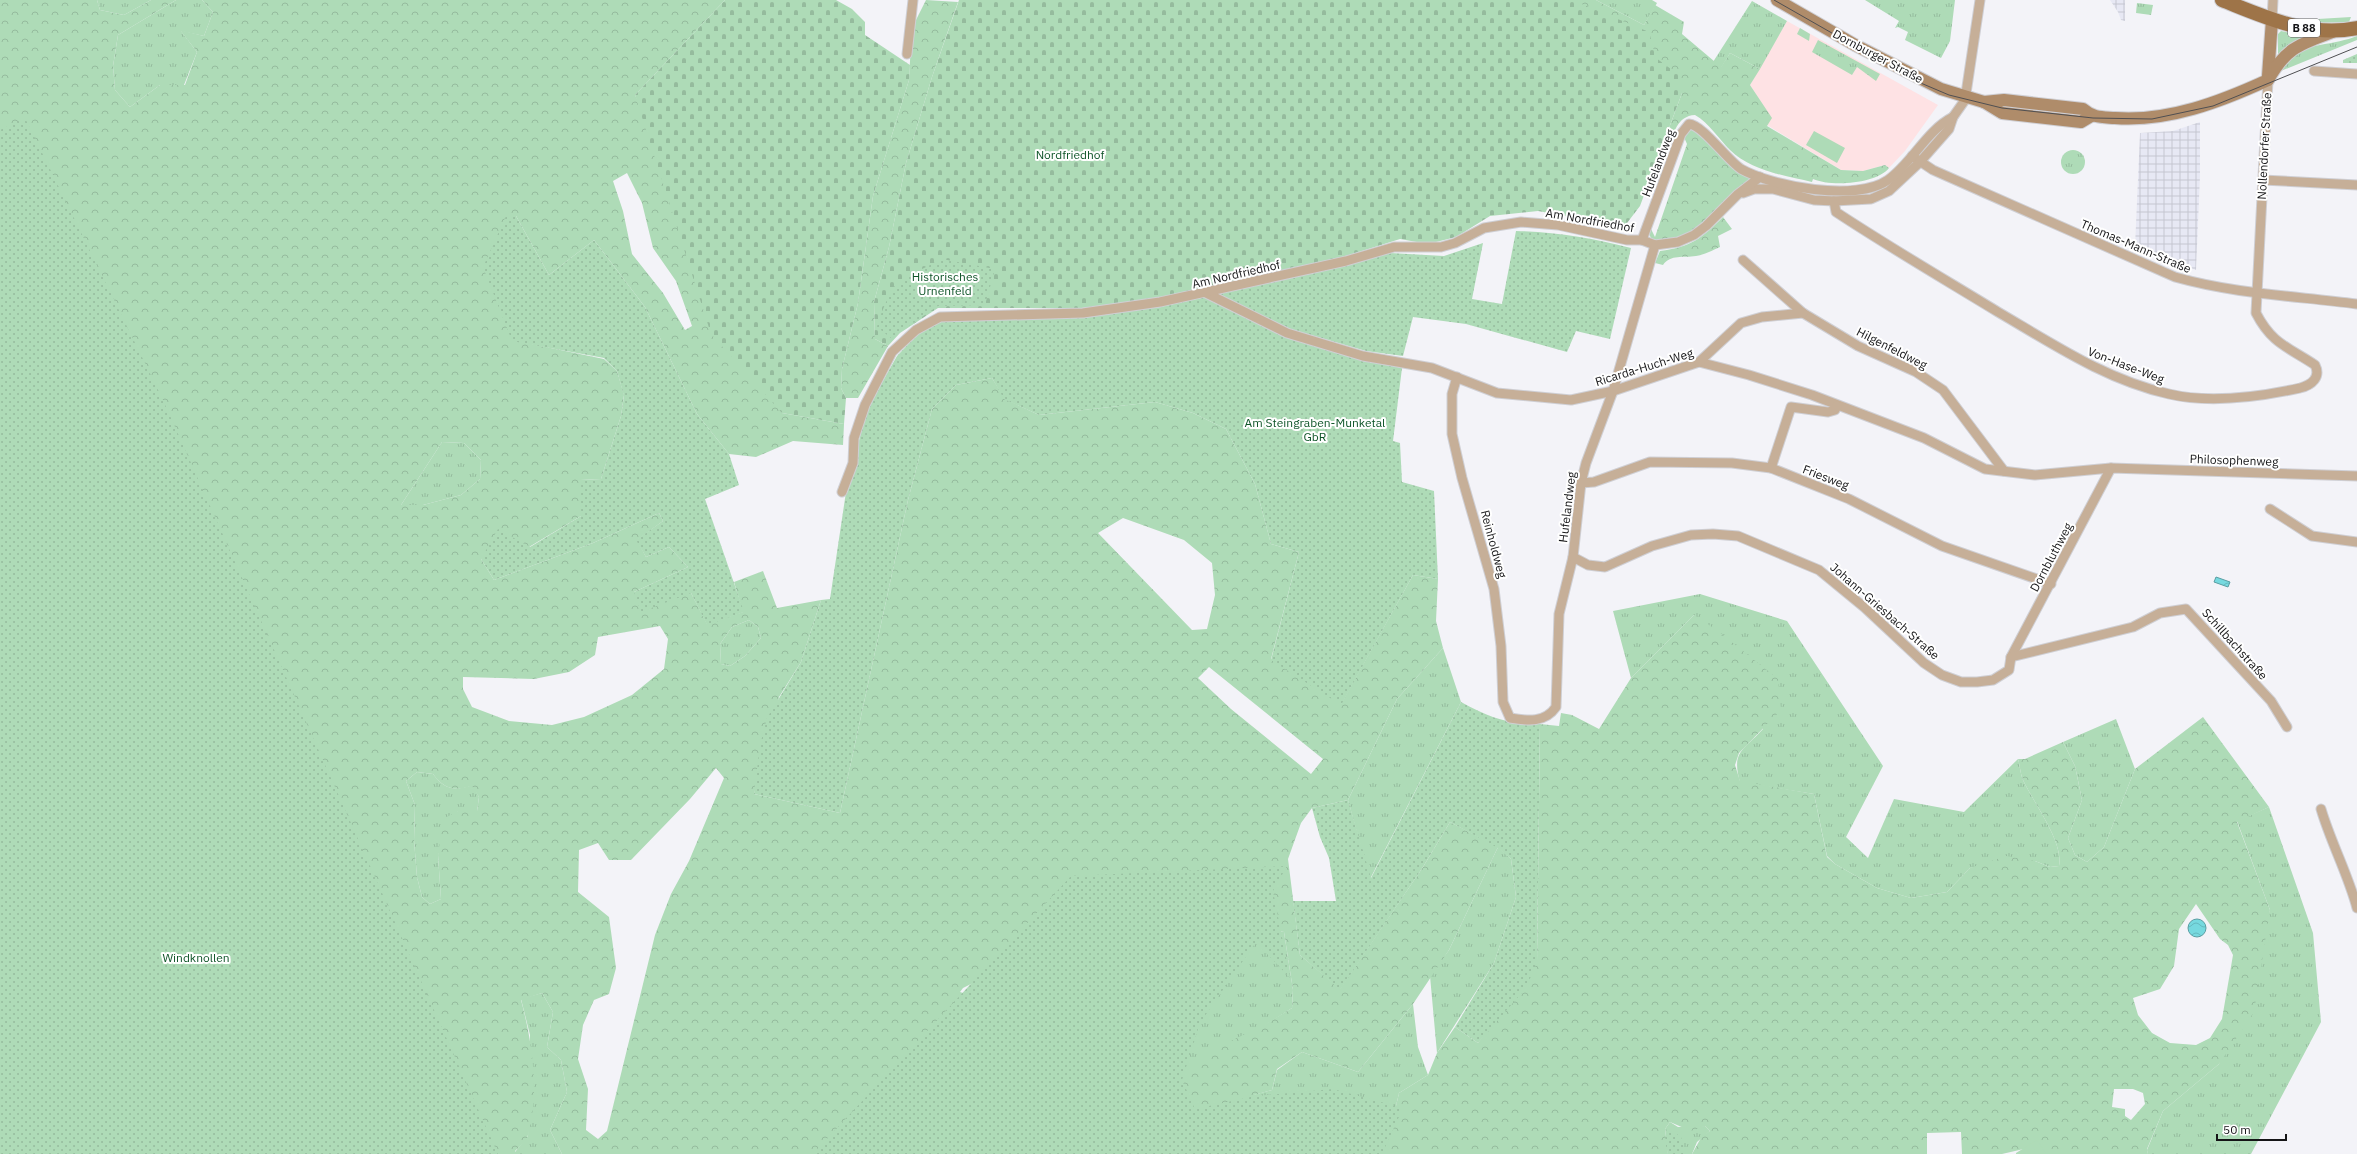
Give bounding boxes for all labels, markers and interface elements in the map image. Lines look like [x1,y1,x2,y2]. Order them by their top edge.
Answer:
road number: B 88 [2288,19,2320,37]
street label: Dornburger Straße [1830,26,1926,86]
street label: Nollendorfer Straße [2254,92,2274,200]
street label: Hufelandweg [1638,126,1678,199]
park label: Nordfriedhof [1036,147,1104,162]
street label: Am Nordfriedhof [1545,205,1636,235]
street label: Thomas-Mann-Straße [2079,216,2194,276]
street label: Am Nordfriedhof [1191,257,1281,291]
park label: Historisches Urnenfeld [912,269,978,298]
street label: Hilgenfeldweg [1854,324,1930,372]
street label: Von-Hase-Weg [2086,344,2167,387]
street label: Ricarda-Huch-Weg [1593,345,1696,389]
park label: Am Steingraben-Munketal GbR [1245,415,1385,444]
street label: Philosophenweg [2189,451,2279,469]
street label: Friesweg [1801,461,1852,493]
street label: Hufelandweg [1555,470,1579,543]
street label: Reinholdweg [1478,508,1510,580]
street label: Dornbluthweg [2027,519,2076,594]
street label: Johann-Griesbach-Straße [1827,559,1943,663]
street label: Schillbachstraße [2199,605,2271,683]
park label: Windknollen [162,950,230,965]
scale bar [2217,1116,2286,1142]
text: 50 m [2223,1122,2251,1137]

